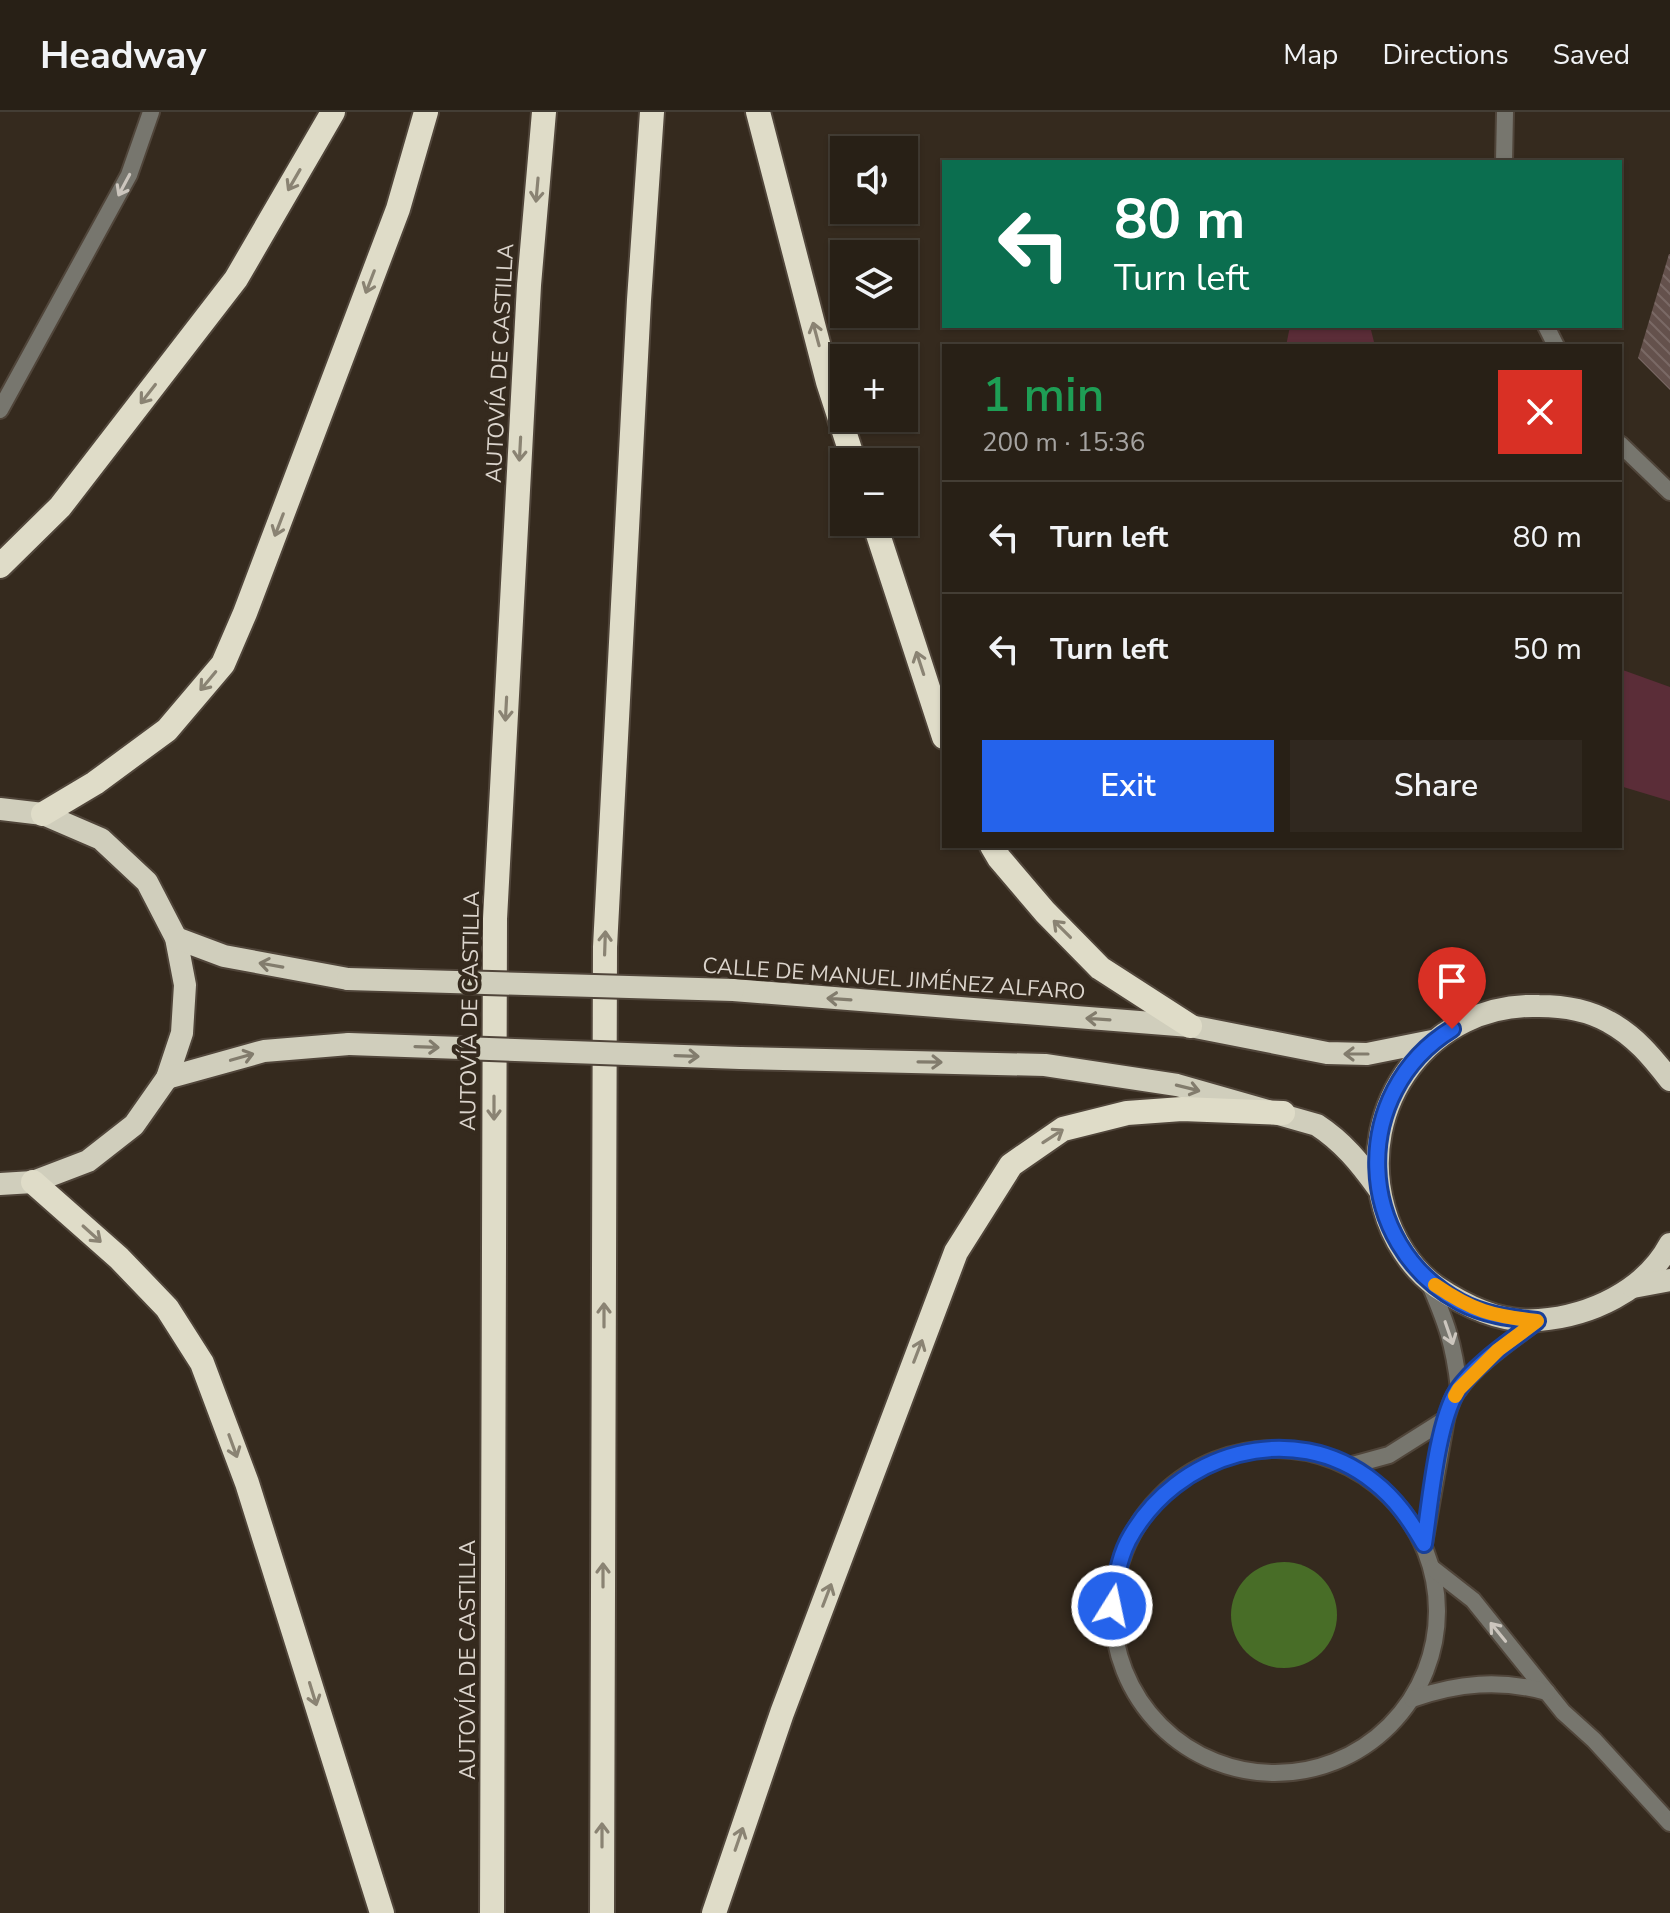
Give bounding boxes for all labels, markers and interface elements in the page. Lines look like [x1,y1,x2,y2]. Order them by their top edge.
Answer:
text: Headway [40,30,206,81]
text: Map [1283,36,1338,74]
text: Directions [1382,36,1509,74]
text: Saved [1553,36,1630,74]
map controls [830,136,918,536]
button: sound [830,136,918,224]
one-way arrow [286,167,301,191]
one-way arrow [115,172,131,196]
one-way arrow [529,176,544,203]
text: 80 m [1114,181,1245,258]
icon: left [982,192,1086,296]
button: layers [830,240,918,328]
street label: AUTOVÍA DE CASTILLA [479,242,521,484]
text: Turn left [1114,254,1249,303]
one-way arrow [362,269,376,293]
one-way arrow [807,321,822,347]
button: + [830,344,918,432]
text: 1 min [982,362,1104,428]
button: close [1498,370,1582,454]
one-way arrow [139,383,156,404]
text: 200 m · 15:36 [982,425,1145,460]
one-way arrow [512,435,527,462]
button: − [830,448,918,536]
one-way arrow [271,512,285,537]
icon: left [982,515,1026,559]
text: Turn left [1050,517,1168,558]
text: 80 m [1513,517,1582,558]
icon: left [982,627,1026,671]
text: Turn left [1050,629,1168,670]
text: 50 m [1513,629,1582,670]
one-way arrow [911,650,926,675]
one-way arrow [199,671,217,691]
one-way arrow [498,695,513,722]
button: Exit [982,740,1274,832]
button: Share [1290,740,1582,832]
street label: AUTOVÍA DE CASTILLA [453,891,487,1131]
one-way arrow [1052,919,1071,939]
one-way arrow [598,930,613,957]
pin [1418,947,1486,1029]
street label: CALLE DE MANUEL JIMÉNEZ ALFARO [702,951,1086,1007]
one-way arrow [259,956,284,971]
icon: arrive [1430,959,1474,1003]
one-way arrow [826,991,853,1006]
one-way arrow [1086,1011,1112,1026]
one-way arrow [413,1039,440,1054]
one-way arrow [1343,1046,1369,1062]
one-way arrow [228,1049,254,1064]
one-way arrow [673,1049,700,1064]
one-way arrow [916,1055,943,1070]
one-way arrow [1175,1082,1200,1097]
one-way arrow [486,1094,502,1121]
one-way arrow [1042,1128,1064,1145]
one-way arrow [81,1224,101,1242]
one-way arrow [596,1302,612,1329]
one-way arrow [1443,1320,1458,1345]
one-way arrow [912,1339,927,1364]
one-way arrow [227,1433,242,1458]
street label: AUTOVÍA DE CASTILLA [453,1540,483,1780]
one-way arrow [595,1562,611,1589]
position arrow [1070,1564,1154,1648]
one-way arrow [821,1583,835,1607]
one-way arrow [1489,1622,1507,1642]
one-way arrow [306,1680,321,1706]
one-way arrow [594,1822,610,1849]
one-way arrow [733,1827,748,1852]

